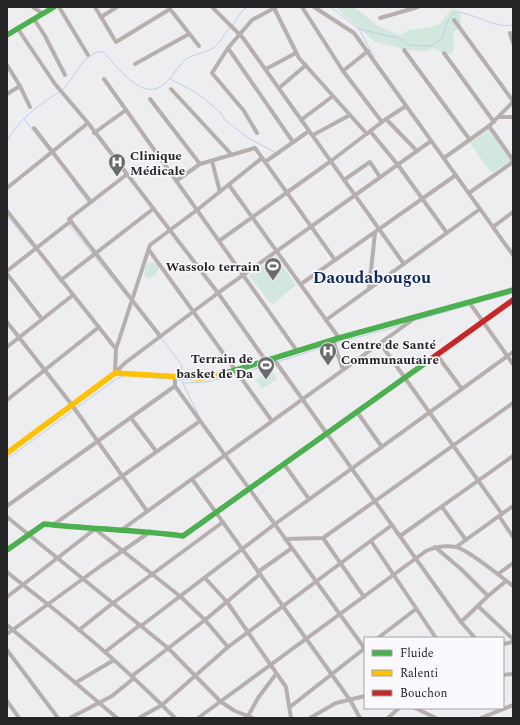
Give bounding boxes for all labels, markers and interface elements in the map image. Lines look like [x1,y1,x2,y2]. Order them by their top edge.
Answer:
place label: Clinique Médicale [130,146,185,181]
hospital icon: Clinique Médicale [107,152,127,177]
sports icon: Wassolo terrain [263,256,283,281]
place label: Wassolo terrain [166,257,260,277]
district label: Daoudabougou [313,265,431,291]
place label: Centre de Santé Communautaire [341,335,439,370]
hospital icon: Centre de Santé Communautaire [318,341,338,366]
place label: Terrain de basket de Da [176,349,253,384]
sports icon: Terrain de basket de Da [256,355,276,380]
legend [364,637,504,709]
text: Fluide [400,644,434,663]
text: Ralenti [400,664,438,683]
text: Bouchon [400,684,447,703]

